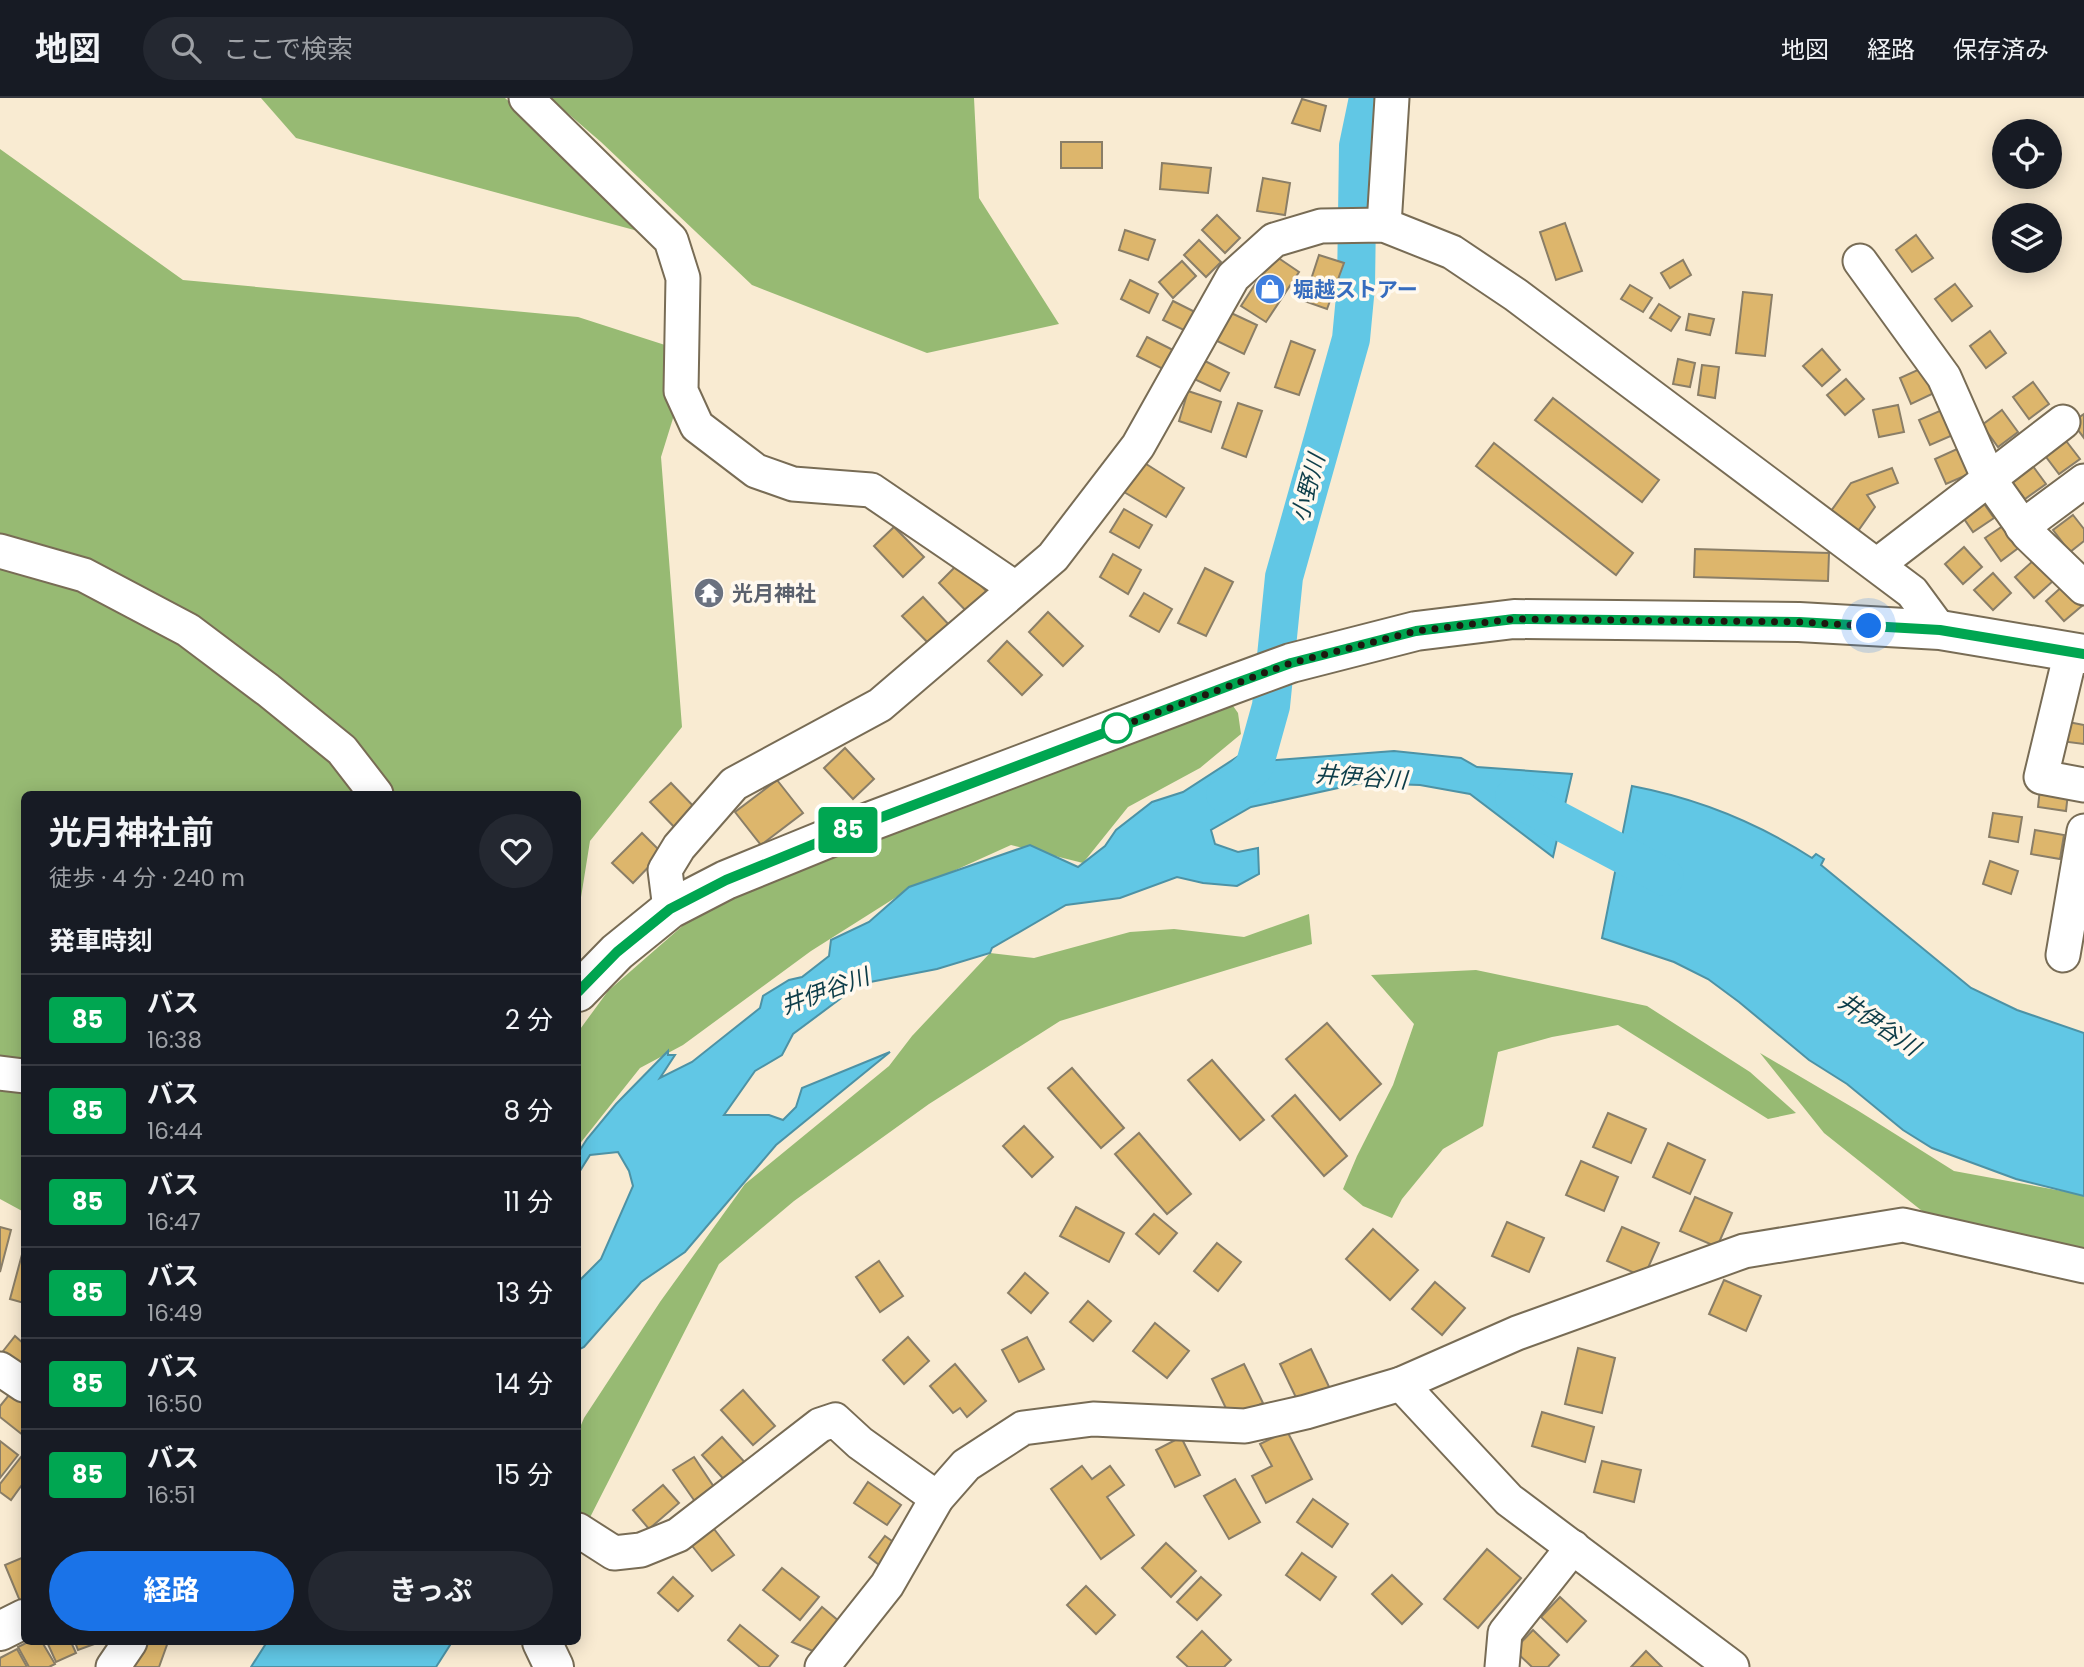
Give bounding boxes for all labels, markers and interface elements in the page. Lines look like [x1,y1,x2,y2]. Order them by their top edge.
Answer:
search box [143,17,633,80]
text: 地図 [35,25,101,72]
icon: search [167,29,205,67]
text: ここで検索 [223,31,353,67]
text: 地図 [1781,33,1829,66]
text: 経路 [1867,33,1915,66]
text: 保存済み [1953,33,2049,66]
map controls [1992,119,2062,273]
button: locate [1992,119,2062,189]
button: layers [1992,203,2062,273]
shop icon: 堀越ストアー [1253,272,1287,306]
place label: 堀越ストアー [1293,275,1418,304]
water label: 小野川 [1284,448,1333,525]
temple icon: 光月神社 [692,576,726,610]
place label: 光月神社 [732,579,816,608]
your location [1851,608,1886,643]
unlabelled marker [1102,713,1132,743]
water label: 井伊谷川 [1314,758,1411,796]
line badge: 85 [816,807,880,853]
text: 光月神社前 [49,809,214,856]
text: 85 [832,813,864,846]
button: heart [479,814,553,888]
text: 徒歩 · 4 分 · 240 m [49,862,245,894]
text: 発車時刻 [49,923,153,959]
water label: 井伊谷川 [776,959,877,1022]
text: バス [147,985,199,1021]
water label: 井伊谷川 [1832,985,1929,1065]
text: 2 分 [505,1002,553,1038]
text: 85 [72,1003,103,1036]
text: 16:38 [147,1024,202,1056]
text: バス [147,1076,199,1112]
text: 8 分 [504,1093,553,1129]
text: 85 [72,1094,103,1127]
text: 16:44 [147,1115,203,1147]
text: バス [147,1167,199,1203]
text: 11 分 [503,1184,553,1220]
text: 85 [72,1185,103,1218]
text: 16:47 [147,1206,201,1238]
text: バス [147,1258,199,1294]
text: 13 分 [496,1275,553,1311]
text: 85 [72,1276,103,1309]
text: 16:49 [147,1297,203,1329]
text: バス [147,1349,199,1385]
text: 14 分 [495,1366,553,1402]
text: 85 [72,1367,103,1400]
text: 16:50 [147,1388,203,1420]
text: バス [147,1440,199,1476]
text: 15 分 [495,1457,553,1493]
text: 85 [72,1458,103,1491]
text: 16:51 [147,1479,196,1511]
button: 経路 [49,1551,294,1631]
button: きっぷ [308,1551,553,1631]

